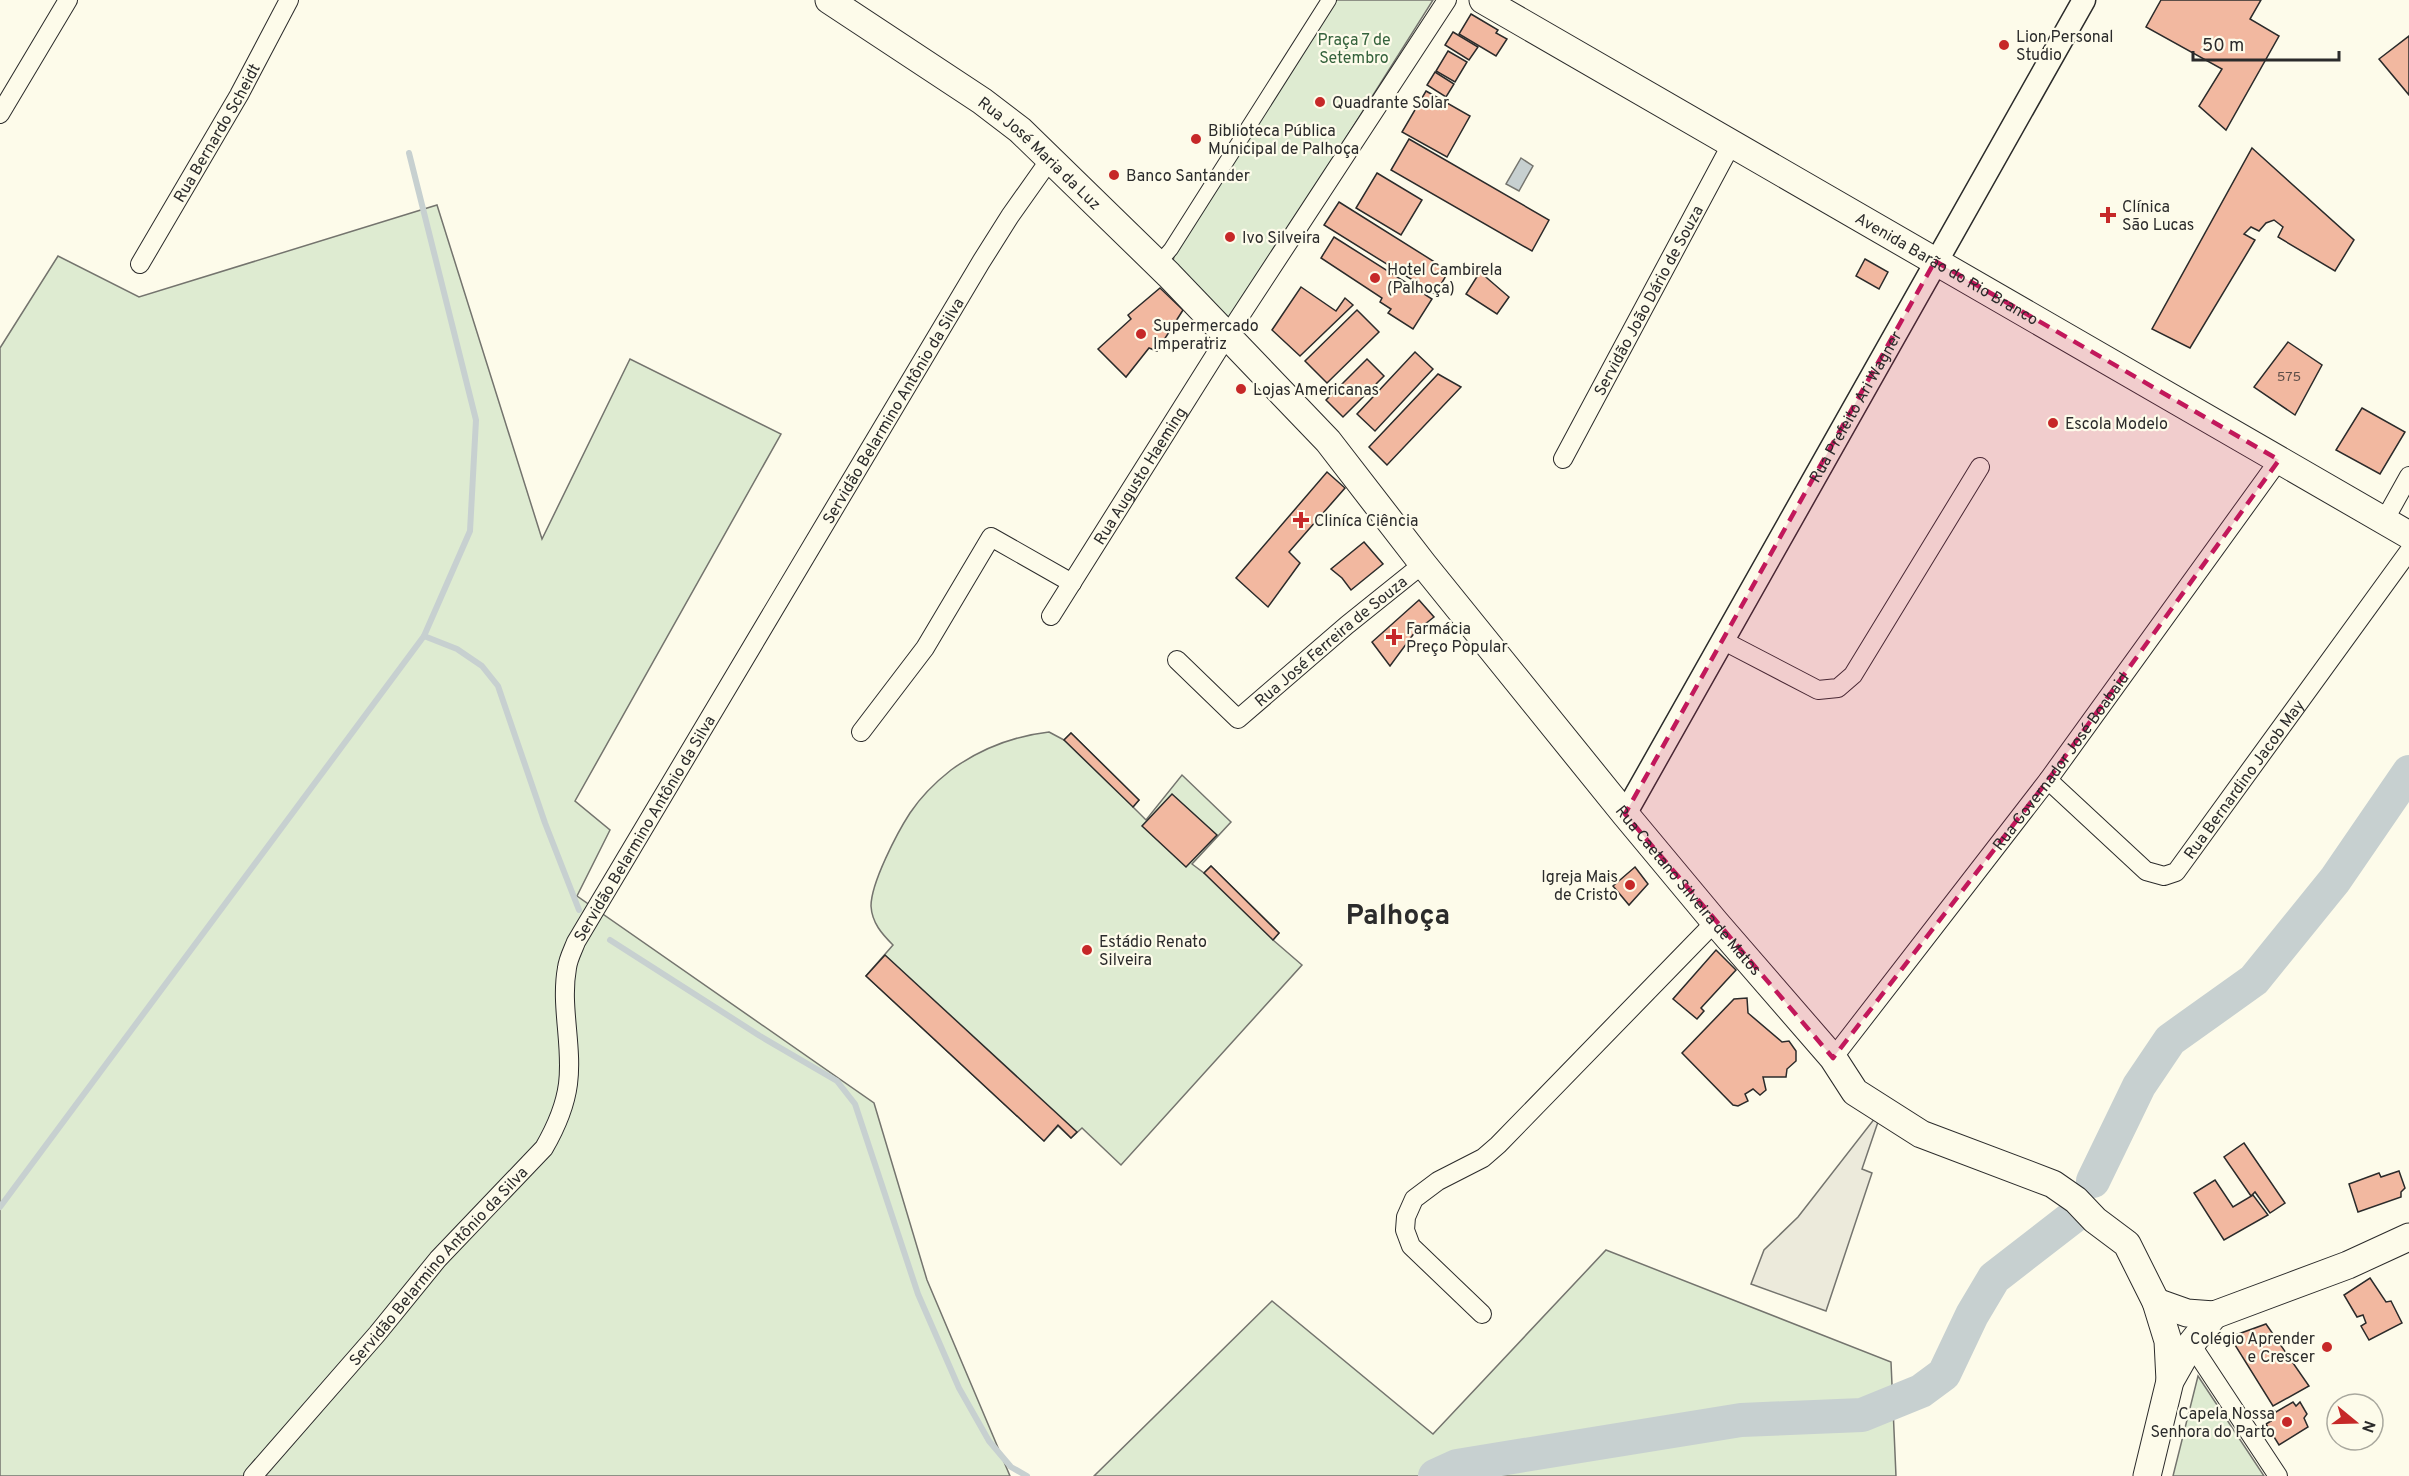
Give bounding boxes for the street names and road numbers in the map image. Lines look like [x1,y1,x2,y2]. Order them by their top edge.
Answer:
street label: Rua Bernardo Scheidt [170,61,266,207]
street label: Rua José Maria da Luz [973,93,1104,215]
street label: Servidão João Dário de Souza [1591,203,1709,400]
street label: Avenida Barão do Rio Branco [1851,209,2041,331]
street label: Servidão Belarmino Antônio da Silva [819,295,969,528]
street label: Rua Prefeito Ari Wagner [1806,328,1907,487]
street label: Rua Augusto Haeming [1090,404,1192,549]
street label: Rua José Ferreira de Souza [1251,573,1412,712]
street label: Rua Governador José Boabaid [1989,669,2134,855]
street label: Rua Bernardino Jacob May [2181,696,2310,864]
street label: Servidão Belarmino Antônio da Silva [571,712,721,946]
street label: Rua Caetano Silveira de Matos [1610,802,1765,980]
street label: Servidão Belarmino Antônio da Silva [346,1163,533,1371]

